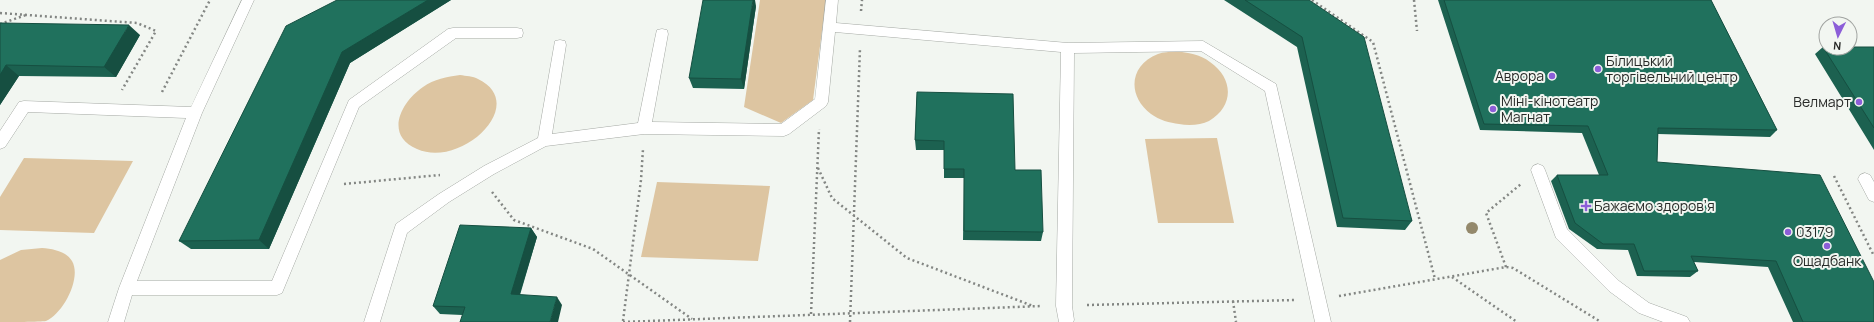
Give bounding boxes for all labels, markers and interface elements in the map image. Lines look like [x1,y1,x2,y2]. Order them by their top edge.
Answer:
north arrow [1818,16,1858,56]
text: N [1832,39,1842,54]
place label: Білицький торгівельний центр [1606,51,1738,86]
marker: Білицький торгівельний центр [1593,64,1603,74]
place label: Аврора [1495,66,1544,85]
marker: Аврора [1547,71,1557,81]
place label: Міні-кінотеатр Магнат [1501,91,1598,126]
place label: Велмарт [1793,92,1851,111]
marker: Велмарт [1854,97,1864,107]
marker: Міні-кінотеатр Магнат [1488,104,1498,114]
place label: Бажаємо здоровʼя [1594,196,1715,215]
marker: Бажаємо здоровʼя [1581,201,1591,211]
place label: 03179 [1796,222,1833,241]
marker: 03179 [1783,227,1793,237]
marker: Ощадбанк [1822,241,1832,251]
place label: Ощадбанк [1793,251,1862,270]

